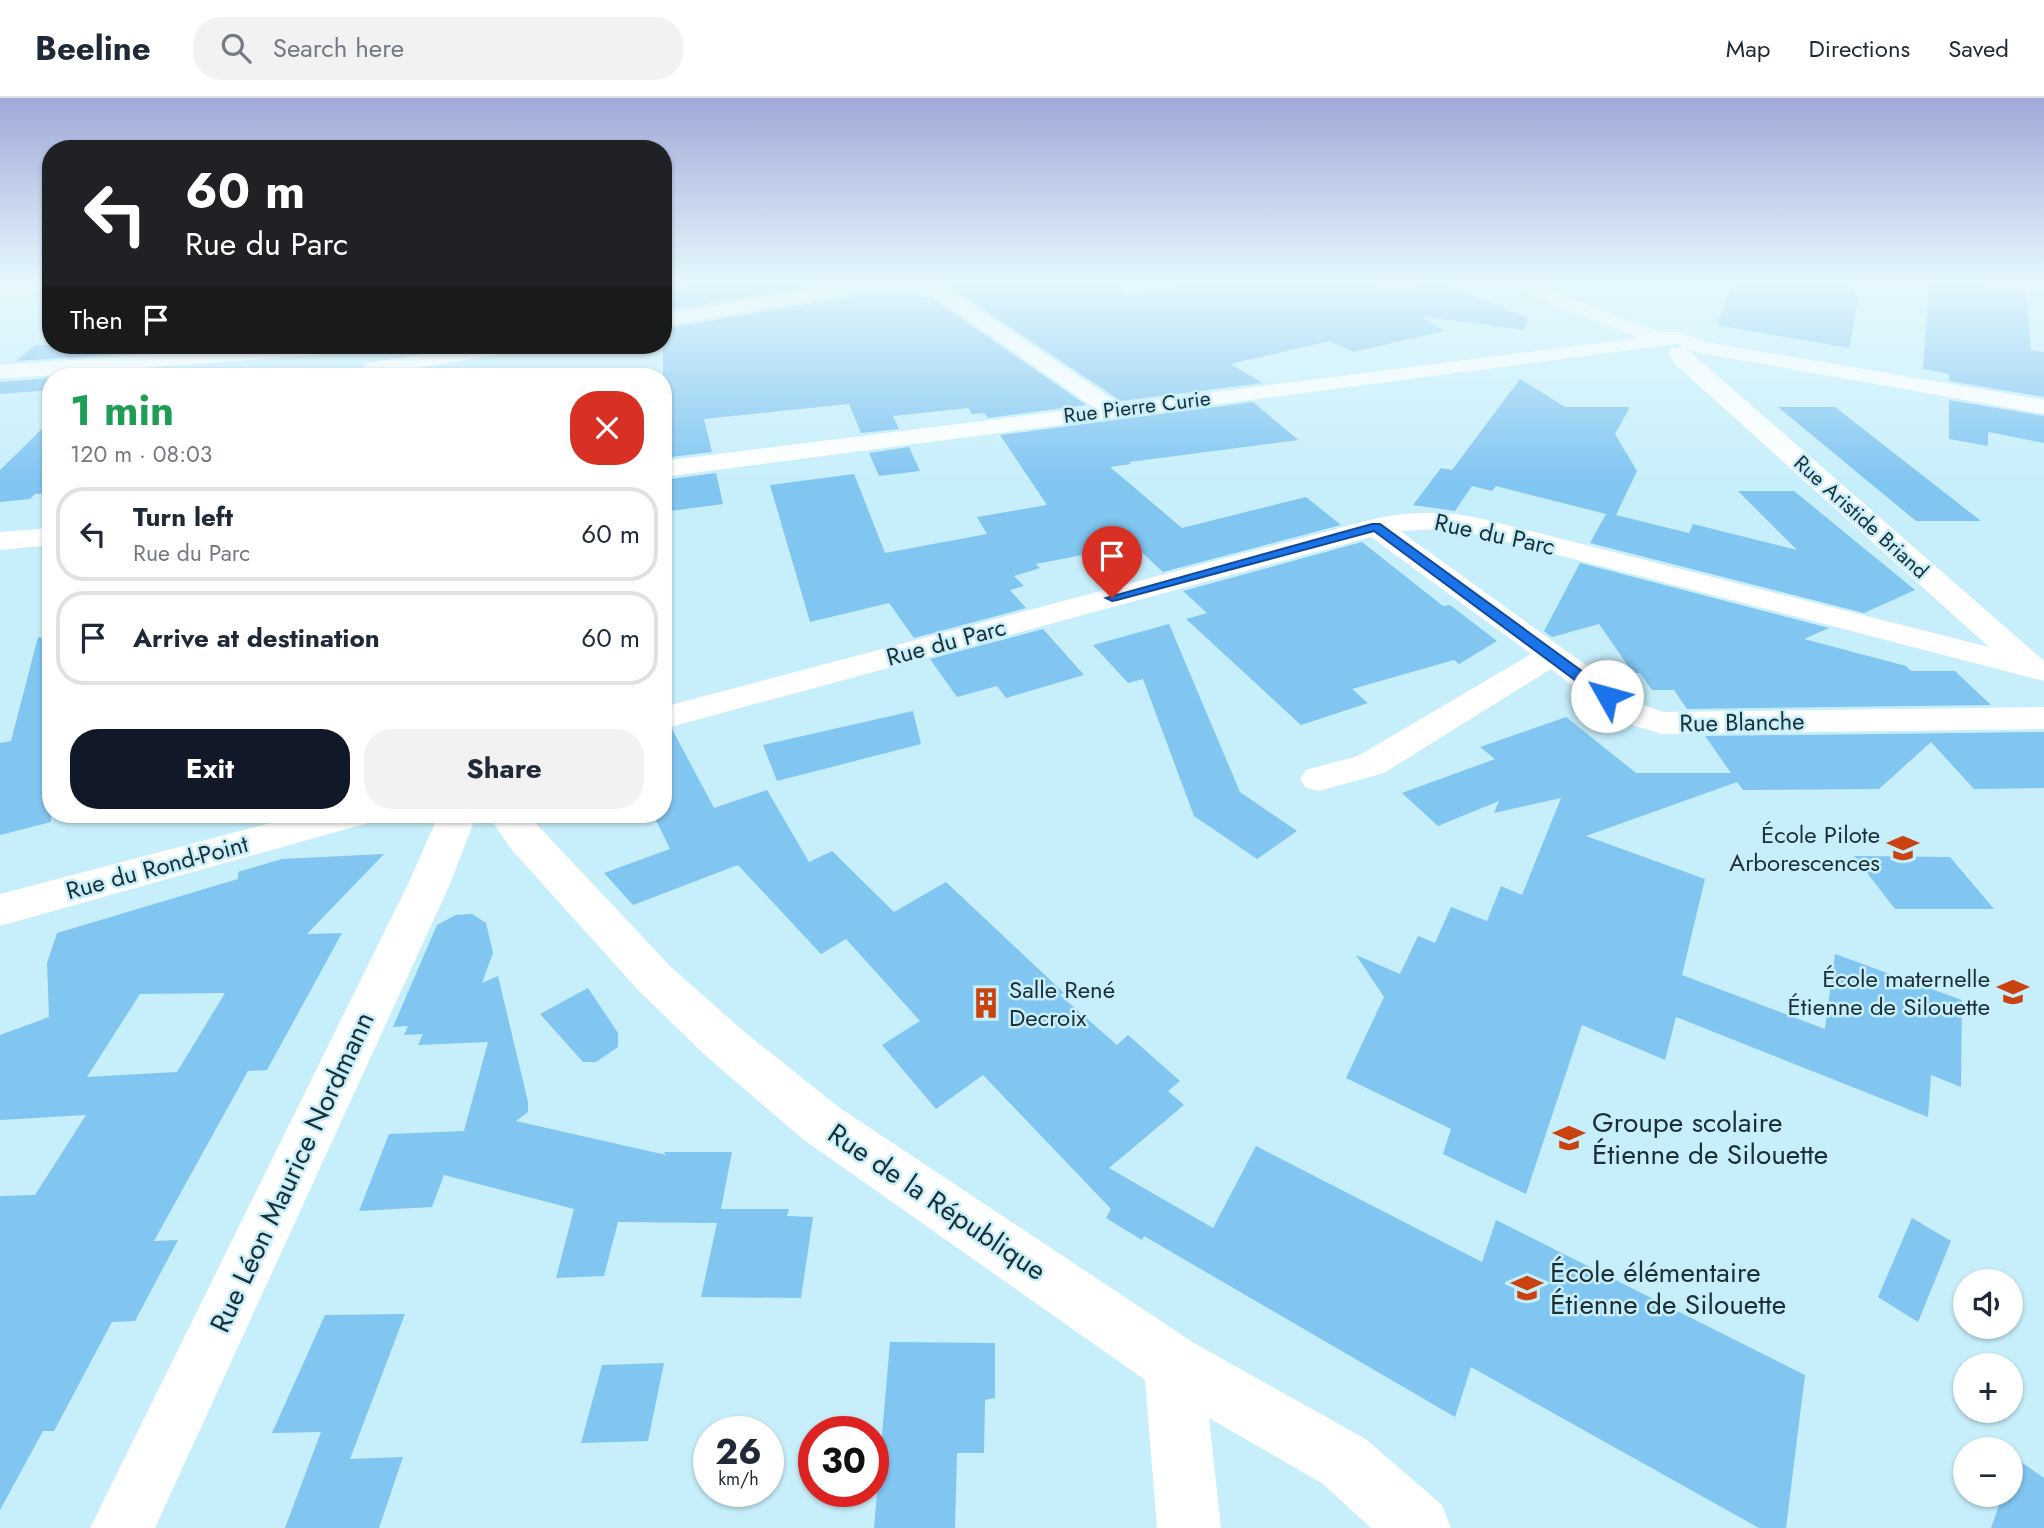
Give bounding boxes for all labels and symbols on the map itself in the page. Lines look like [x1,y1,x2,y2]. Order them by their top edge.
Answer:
street label: Rue Pierre Curie [1062,383,1212,431]
street label: Rue Aristide Briand [1787,448,1935,586]
street label: Rue du Parc [1431,504,1559,564]
pin [1082,526,1142,598]
street label: Rue du Parc [882,609,1010,675]
position arrow [1570,659,1644,733]
street label: Rue Blanche [1679,703,1805,741]
place label: École Pilote Arborescences [1729,817,1880,880]
street label: Rue du Rond-Point [62,826,252,908]
school or university icon: École Pilote Arborescences [1886,831,1920,865]
place label: École maternelle Étienne de Silouette [1788,961,1990,1024]
place label: Salle René Decroix [1009,972,1115,1035]
school or university icon: École maternelle Étienne de Silouette [1996,975,2030,1009]
building icon: Salle René Decroix [969,986,1003,1020]
street label: Rue Léon Maurice Nordmann [200,1005,384,1339]
place label: Groupe scolaire Étienne de Silouette [1592,1102,1828,1175]
street label: Rue de la République [819,1113,1055,1291]
school or university icon: Groupe scolaire Étienne de Silouette [1552,1121,1586,1155]
place label: École élémentaire Étienne de Silouette [1550,1252,1786,1325]
school or university icon: École élémentaire Étienne de Silouette [1510,1271,1544,1305]
speed limit sign: 30 [798,1416,889,1507]

